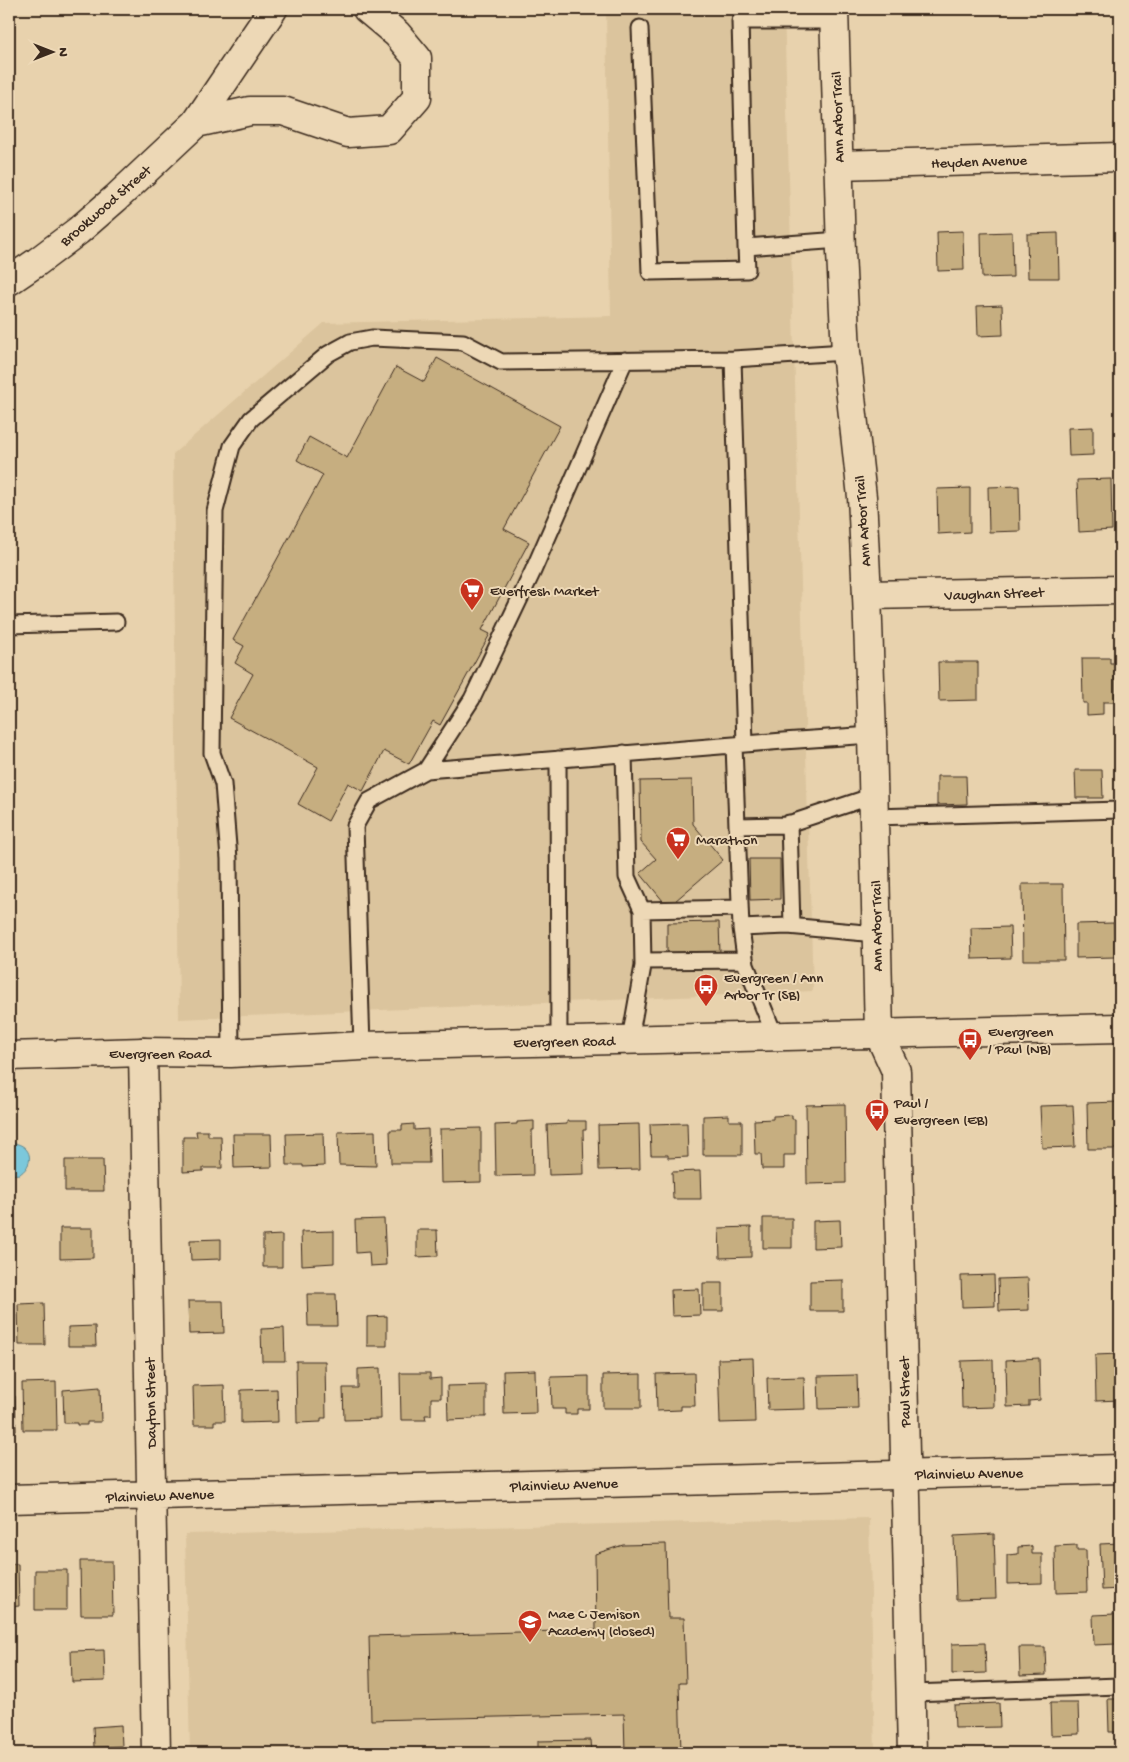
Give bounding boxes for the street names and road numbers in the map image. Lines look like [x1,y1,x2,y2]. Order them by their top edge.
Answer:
street label: Ann Arbor Trail [828,71,850,163]
street label: Heyden Avenue [931,152,1028,174]
street label: Brookwood Street [56,161,157,252]
street label: Ann Arbor Trail [852,475,876,567]
street label: Vaughan Street [943,584,1046,606]
street label: Ann Arbor Trail [868,880,888,972]
street label: Evergreen Road [513,1033,616,1053]
street label: Evergreen Road [109,1046,212,1064]
street label: Paul Street [896,1355,916,1428]
street label: Dayton Street [142,1356,162,1449]
street label: Plainview Avenue [914,1465,1024,1485]
street label: Plainview Avenue [509,1475,619,1497]
street label: Plainview Avenue [105,1486,215,1508]

